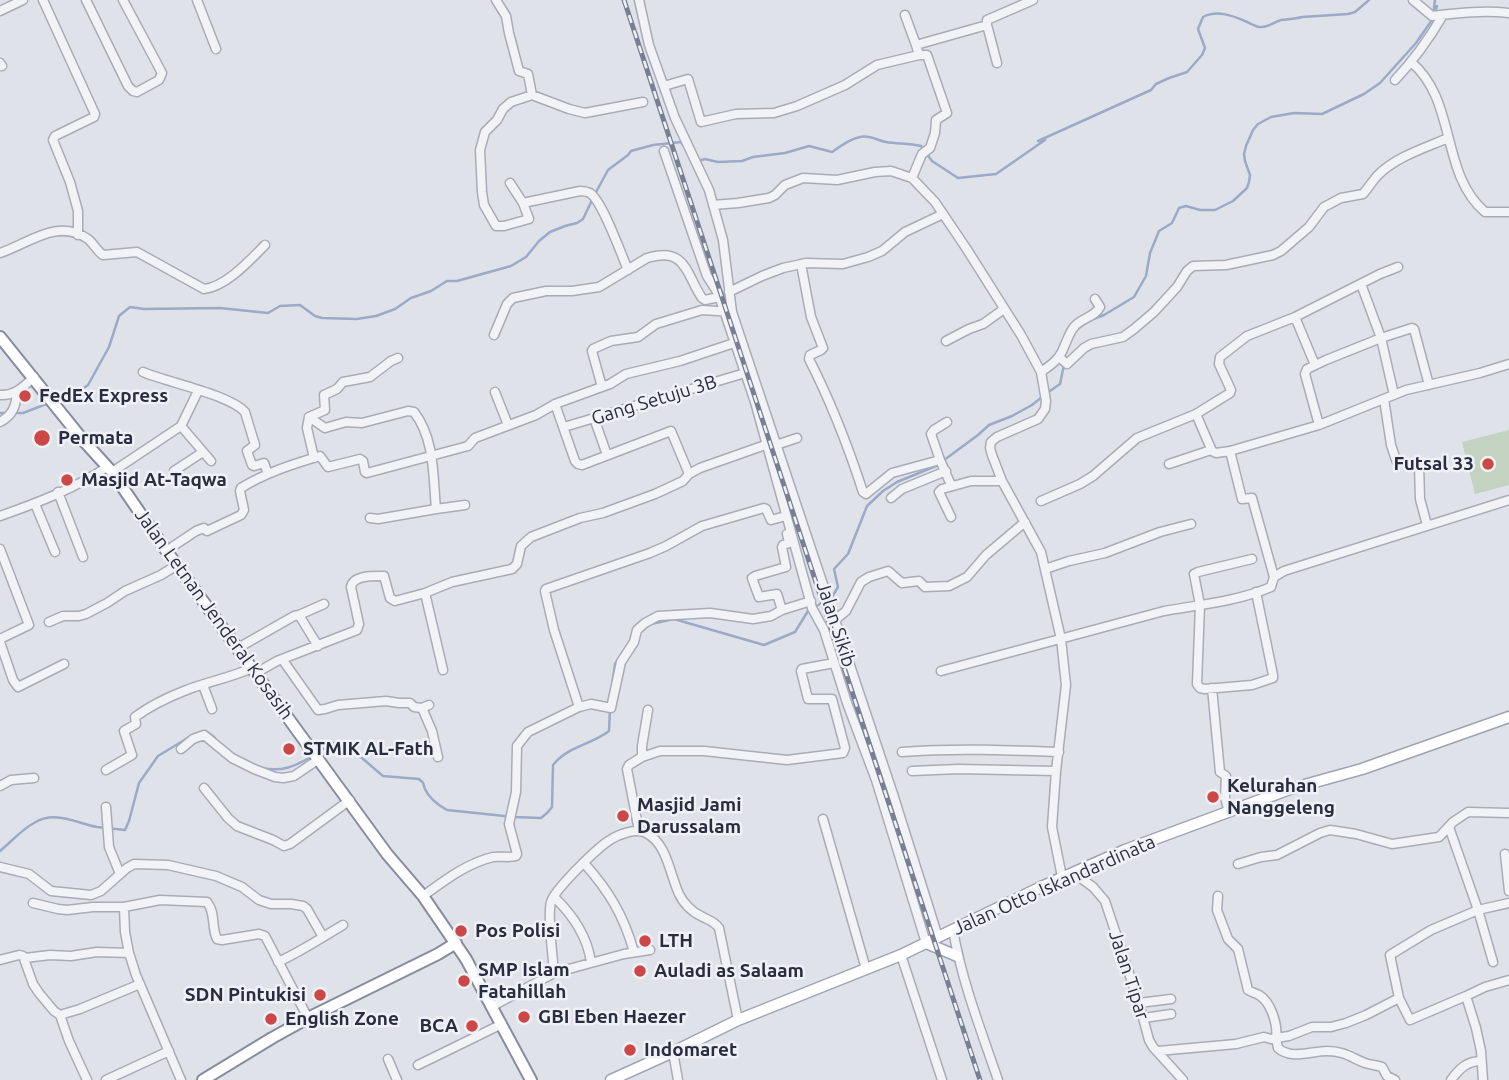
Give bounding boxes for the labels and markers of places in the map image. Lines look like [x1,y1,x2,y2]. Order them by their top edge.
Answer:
place label: FedEx Express [39,385,168,407]
marker: FedEx Express [17,388,33,404]
place label: Permata [58,427,133,449]
marker: Permata [32,428,52,448]
place label: Futsal 33 [1393,453,1474,475]
marker: Futsal 33 [1480,456,1496,472]
place label: Masjid At-Taqwa [81,469,227,491]
marker: Masjid At-Taqwa [59,472,75,488]
place label: STMIK AL-Fath [303,738,434,760]
marker: STMIK AL-Fath [281,741,297,757]
place label: Kelurahan Nanggeleng [1227,775,1335,819]
marker: Kelurahan Nanggeleng [1205,789,1221,805]
place label: Masjid Jami Darussalam [637,794,741,838]
marker: Masjid Jami Darussalam [615,808,631,824]
place label: Pos Polisi [475,920,560,942]
marker: Pos Polisi [453,923,469,939]
place label: LTH [659,930,693,952]
marker: LTH [637,933,653,949]
place label: SMP Islam Fatahillah [478,959,570,1003]
place label: Auladi as Salaam [654,960,804,982]
marker: Auladi as Salaam [632,963,648,979]
marker: SMP Islam Fatahillah [456,973,472,989]
place label: SDN Pintukisi [185,984,306,1006]
marker: SDN Pintukisi [312,987,328,1003]
place label: GBI Eben Haezer [538,1006,686,1028]
place label: English Zone [285,1008,399,1030]
marker: GBI Eben Haezer [516,1009,532,1025]
marker: English Zone [263,1011,279,1027]
place label: BCA [419,1015,458,1037]
marker: BCA [464,1018,480,1034]
place label: Indomaret [644,1039,737,1061]
marker: Indomaret [622,1042,638,1058]

